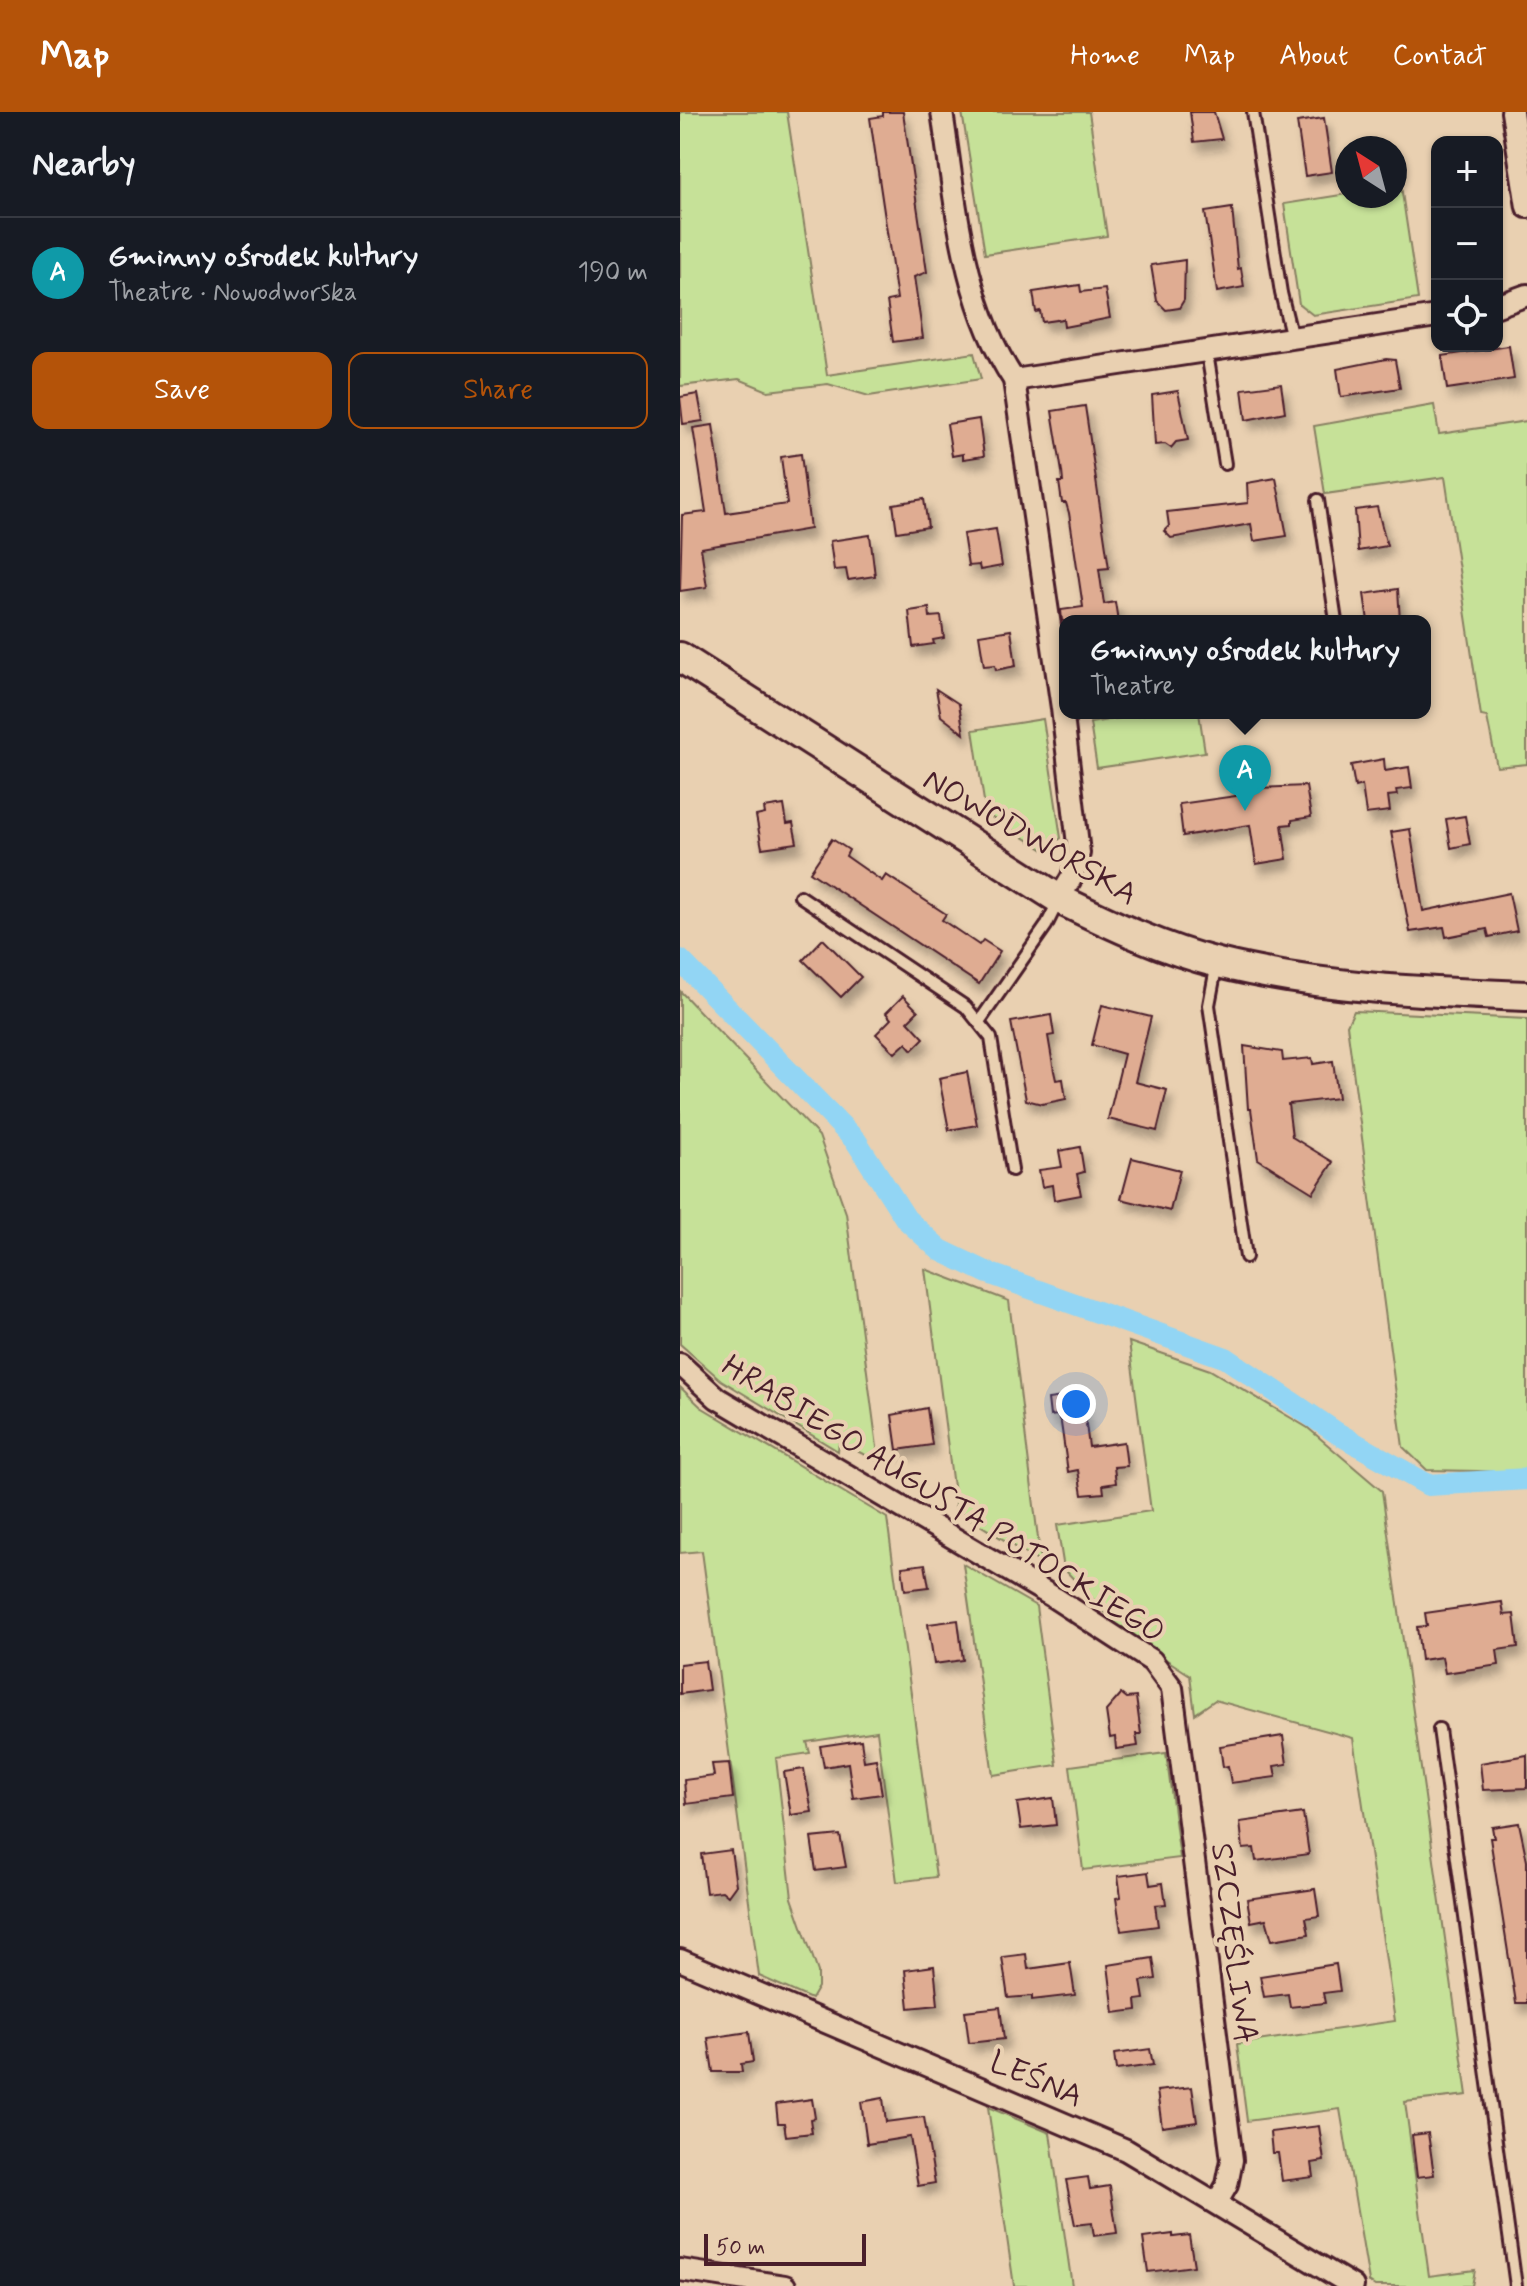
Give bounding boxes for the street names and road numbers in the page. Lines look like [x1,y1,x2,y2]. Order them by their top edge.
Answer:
street label: NOWODWORSKA [915,759,1145,916]
street label: HRABIEGO AUGUSTA POTOCKIEGO [713,1345,1172,1654]
street label: SZCZĘŚLIWA [1200,1841,1266,2046]
street label: LEŚNA [983,2041,1089,2118]

